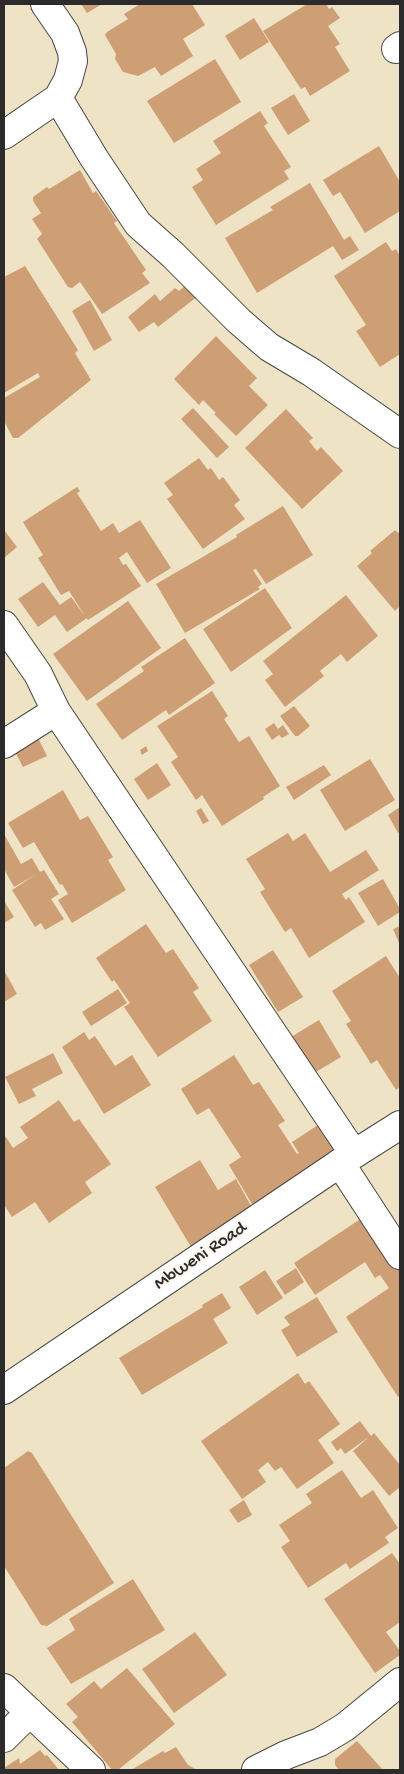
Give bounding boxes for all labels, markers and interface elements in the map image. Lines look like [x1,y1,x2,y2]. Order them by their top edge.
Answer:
street label: Mbweni Road [150,1218,252,1296]

